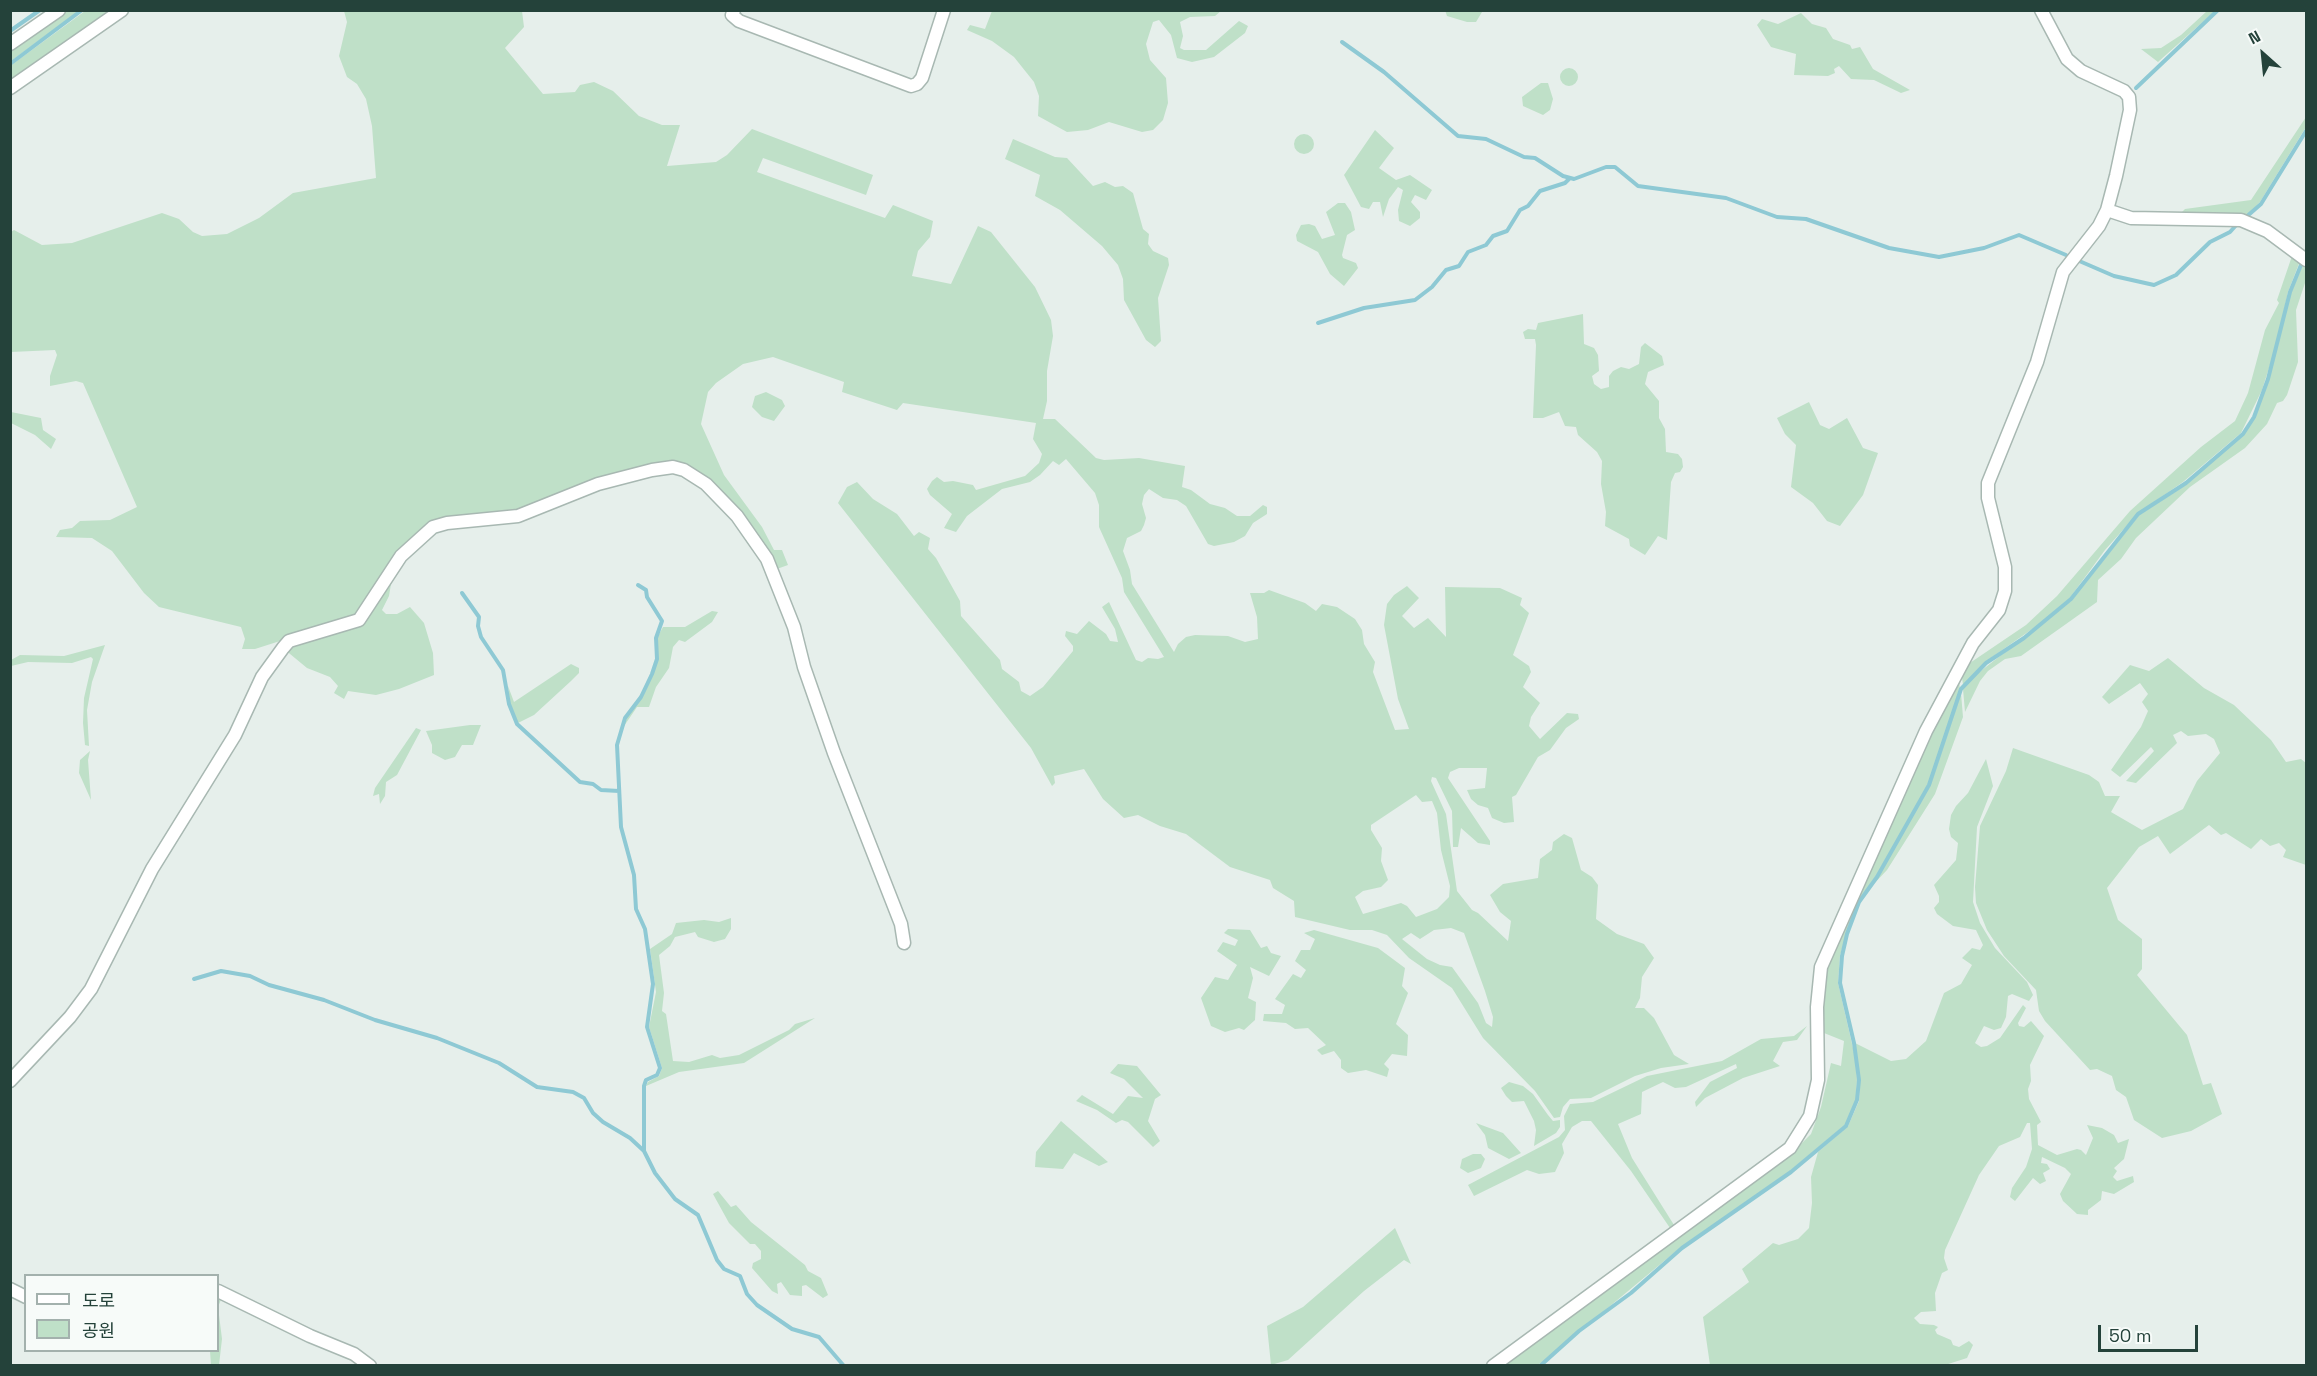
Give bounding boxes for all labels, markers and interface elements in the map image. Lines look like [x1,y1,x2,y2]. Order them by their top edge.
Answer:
north arrow [2233,24,2293,84]
text: N [2245,26,2264,49]
legend [24,1274,219,1352]
text: 도로 [82,1289,115,1312]
scale bar [2101,1313,2202,1351]
text: 공원 [82,1319,115,1342]
text: 50 m [2109,1324,2151,1347]

